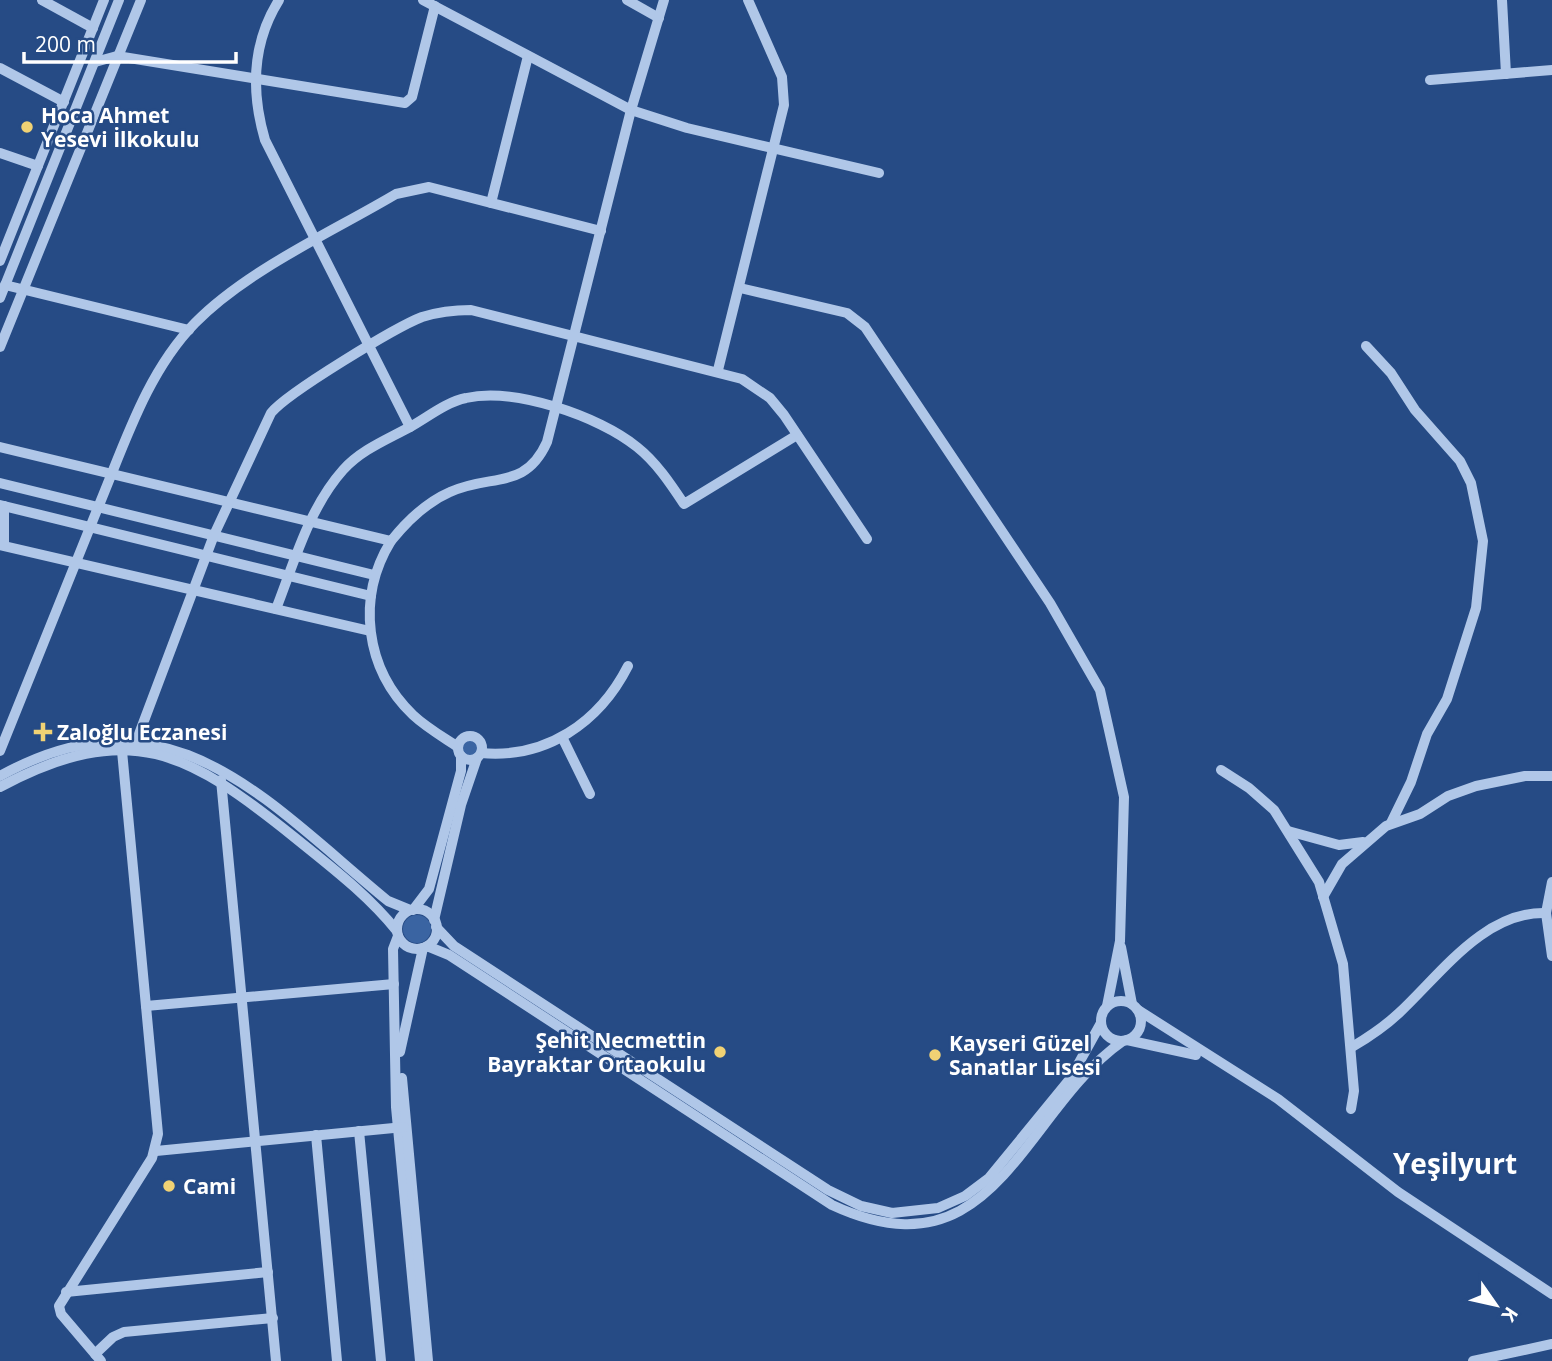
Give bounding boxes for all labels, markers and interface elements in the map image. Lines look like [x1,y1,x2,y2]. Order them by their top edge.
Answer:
scale bar [24,21,236,65]
text: 200 m [35,30,96,58]
place label: Hoca Ahmet Yesevi İlkokulu [41,101,200,153]
marker: Hoca Ahmet Yesevi İlkokulu [19,119,35,135]
place label: Zaloğlu Eczanesi [57,718,227,746]
marker: Zaloğlu Eczanesi [35,724,51,740]
place label: Şehit Necmettin Bayraktar Ortaokulu [487,1026,706,1078]
place label: Kayseri Güzel Sanatlar Lisesi [949,1029,1101,1081]
marker: Şehit Necmettin Bayraktar Ortaokulu [712,1044,728,1060]
marker: Kayseri Güzel Sanatlar Lisesi [927,1047,943,1063]
district label: Yeşilyurt [1393,1144,1517,1182]
place label: Cami [183,1172,236,1200]
marker: Cami [161,1178,177,1194]
north arrow [1461,1270,1531,1340]
text: K [1496,1302,1524,1327]

